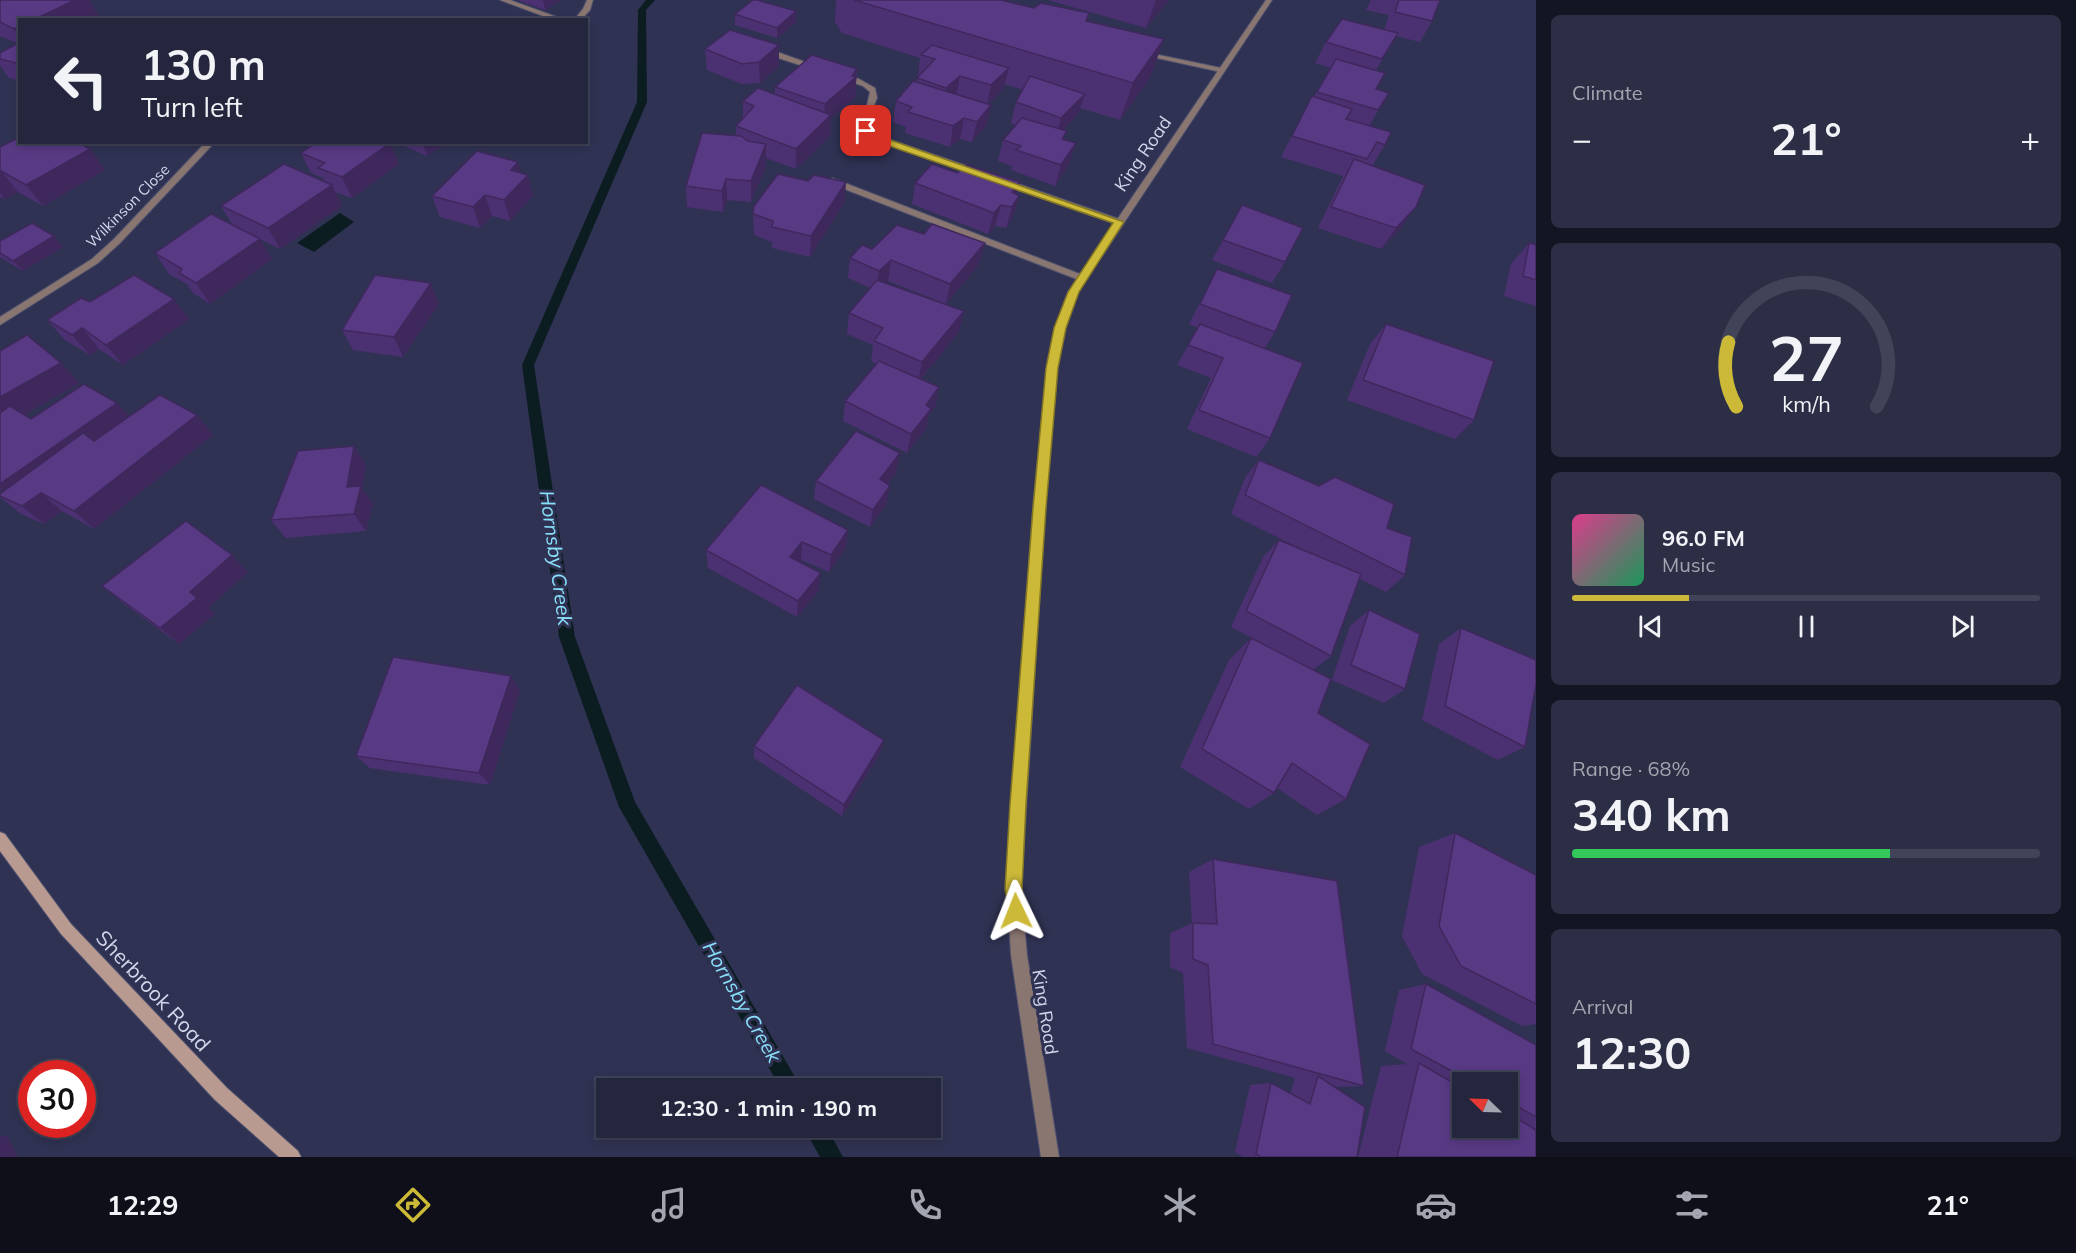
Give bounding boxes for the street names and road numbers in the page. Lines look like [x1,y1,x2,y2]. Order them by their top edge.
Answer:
street label: King Road [1109,112,1176,196]
street label: Wilkinson Close [82,160,173,251]
street label: Sherbrook Road [91,924,217,1056]
street label: King Road [1027,968,1064,1056]

